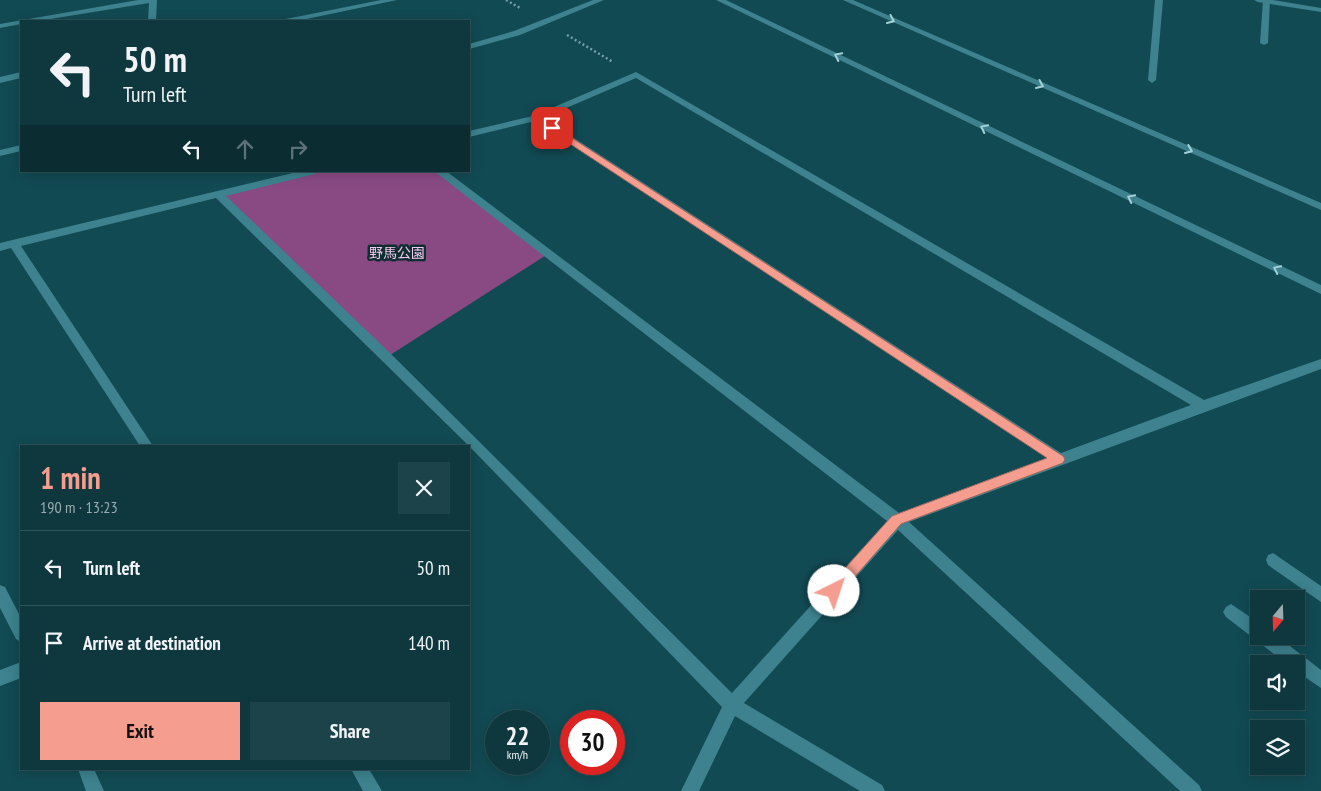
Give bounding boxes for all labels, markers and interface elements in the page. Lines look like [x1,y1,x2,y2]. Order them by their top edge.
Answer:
one-way arrow [886,13,895,24]
text: 50 m [123,36,187,82]
icon: left [40,40,105,105]
one-way arrow [834,52,843,63]
one-way arrow [1035,78,1044,89]
text: Turn left [123,80,187,108]
pin [531,107,573,149]
icon: arrive [538,114,566,142]
one-way arrow [980,123,989,134]
icon: left [178,135,206,163]
icon: ahead [231,135,259,163]
icon: right [284,135,312,163]
one-way arrow [1184,143,1193,154]
one-way arrow [1127,194,1136,204]
park label: 野馬公園 [369,244,425,262]
one-way arrow [1273,264,1282,275]
text: 1 min [40,458,101,497]
button: close [398,462,450,514]
text: 190 m · 13:23 [40,497,118,517]
icon: left [40,554,68,582]
text: Turn left [83,556,140,580]
text: 50 m [417,556,450,580]
position arrow [807,564,859,616]
north arrow [1250,590,1305,645]
map controls [1250,590,1305,775]
icon: arrive [40,629,68,657]
text: Arrive at destination [83,631,221,655]
text: 140 m [408,631,450,655]
button: sound [1250,655,1305,710]
button: Exit [40,702,240,760]
button: Share [250,702,450,760]
speed limit sign: 30 [560,710,625,775]
text: 22 [506,720,529,752]
button: layers [1250,720,1305,775]
text: km/h [507,747,528,762]

